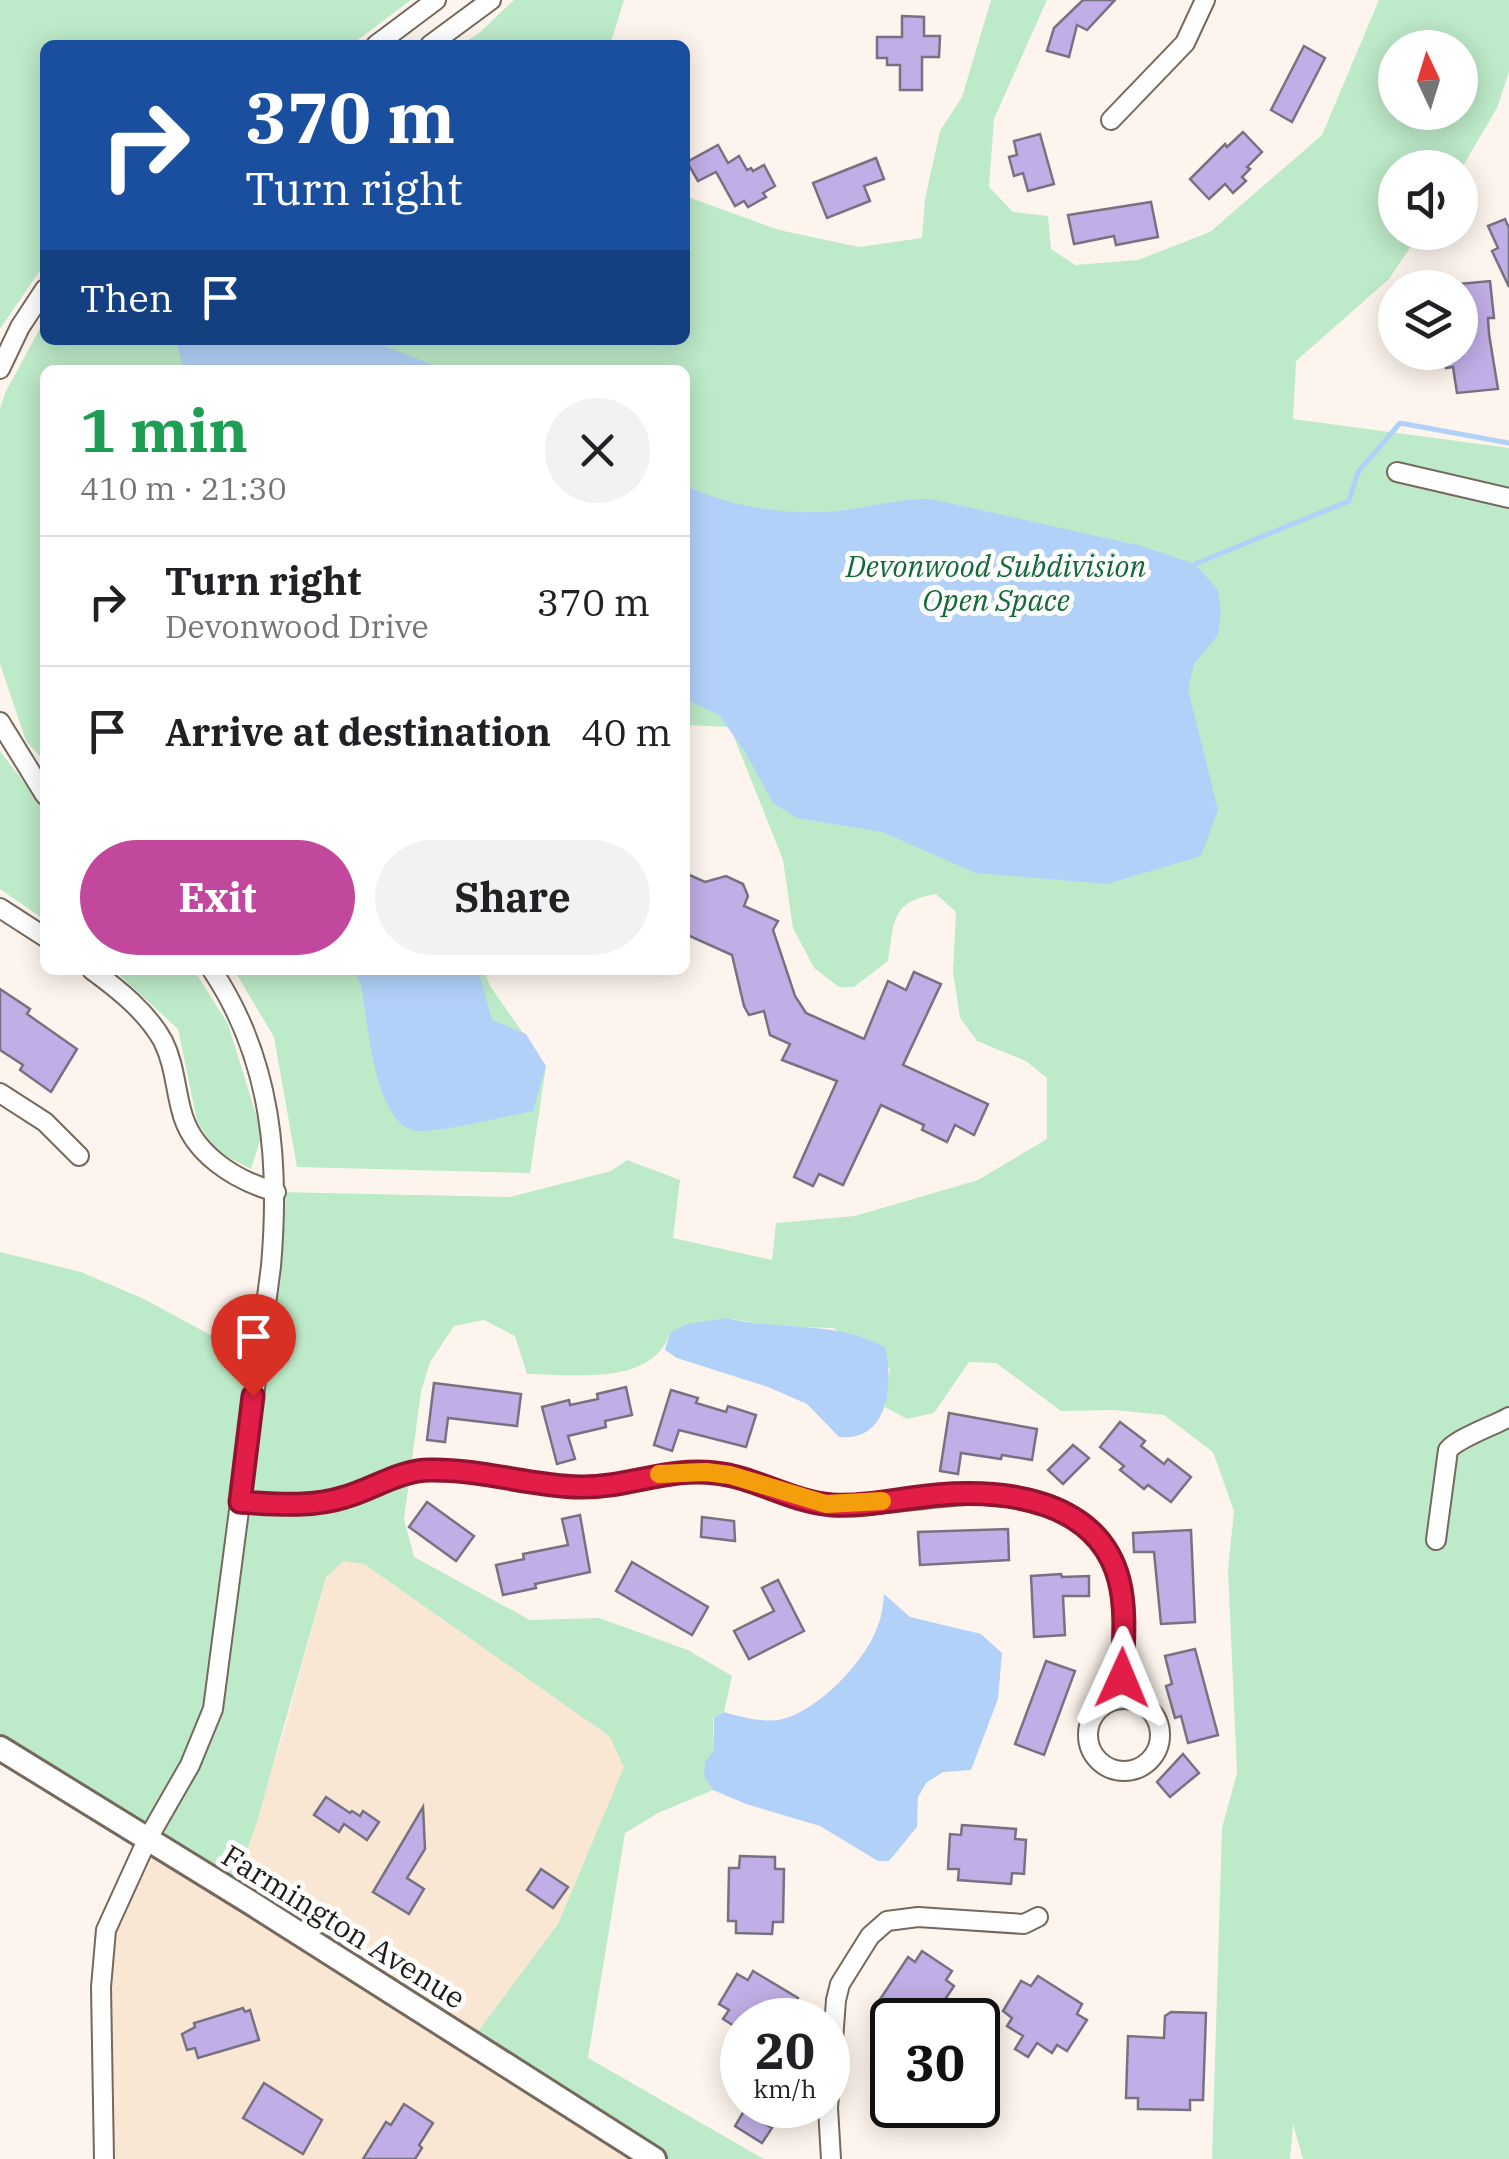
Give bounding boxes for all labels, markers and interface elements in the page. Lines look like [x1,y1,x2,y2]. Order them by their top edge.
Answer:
north arrow [1378,30,1478,130]
map controls [1378,30,1478,370]
text: 370 m [245,71,455,162]
icon: right [80,80,210,210]
button: sound [1378,150,1478,250]
text: Turn right [245,159,463,217]
icon: arrive [193,270,248,325]
button: layers [1378,270,1478,370]
text: Then [80,273,173,322]
text: 1 min [80,390,248,469]
button: close [545,398,650,503]
text: 410 m · 21:30 [80,467,287,509]
park label: Devonwood Subdivision Open Space [845,546,1146,619]
text: Turn right [165,556,361,605]
icon: right [80,574,135,629]
text: 370 m [537,577,650,626]
text: Devonwood Drive [165,605,429,647]
icon: arrive [80,704,135,759]
text: Arrive at destination [165,707,551,756]
text: 40 m [581,707,672,756]
button: Exit [80,840,355,955]
button: Share [375,840,650,955]
pin [211,1294,296,1397]
icon: arrive [226,1309,281,1364]
position arrow [1070,1626,1174,1730]
street label: Farmington Avenue [215,1835,473,2017]
speed limit sign: 30 [870,1998,1000,2128]
text: 20 [755,2018,815,2083]
text: km/h [753,2072,817,2105]

